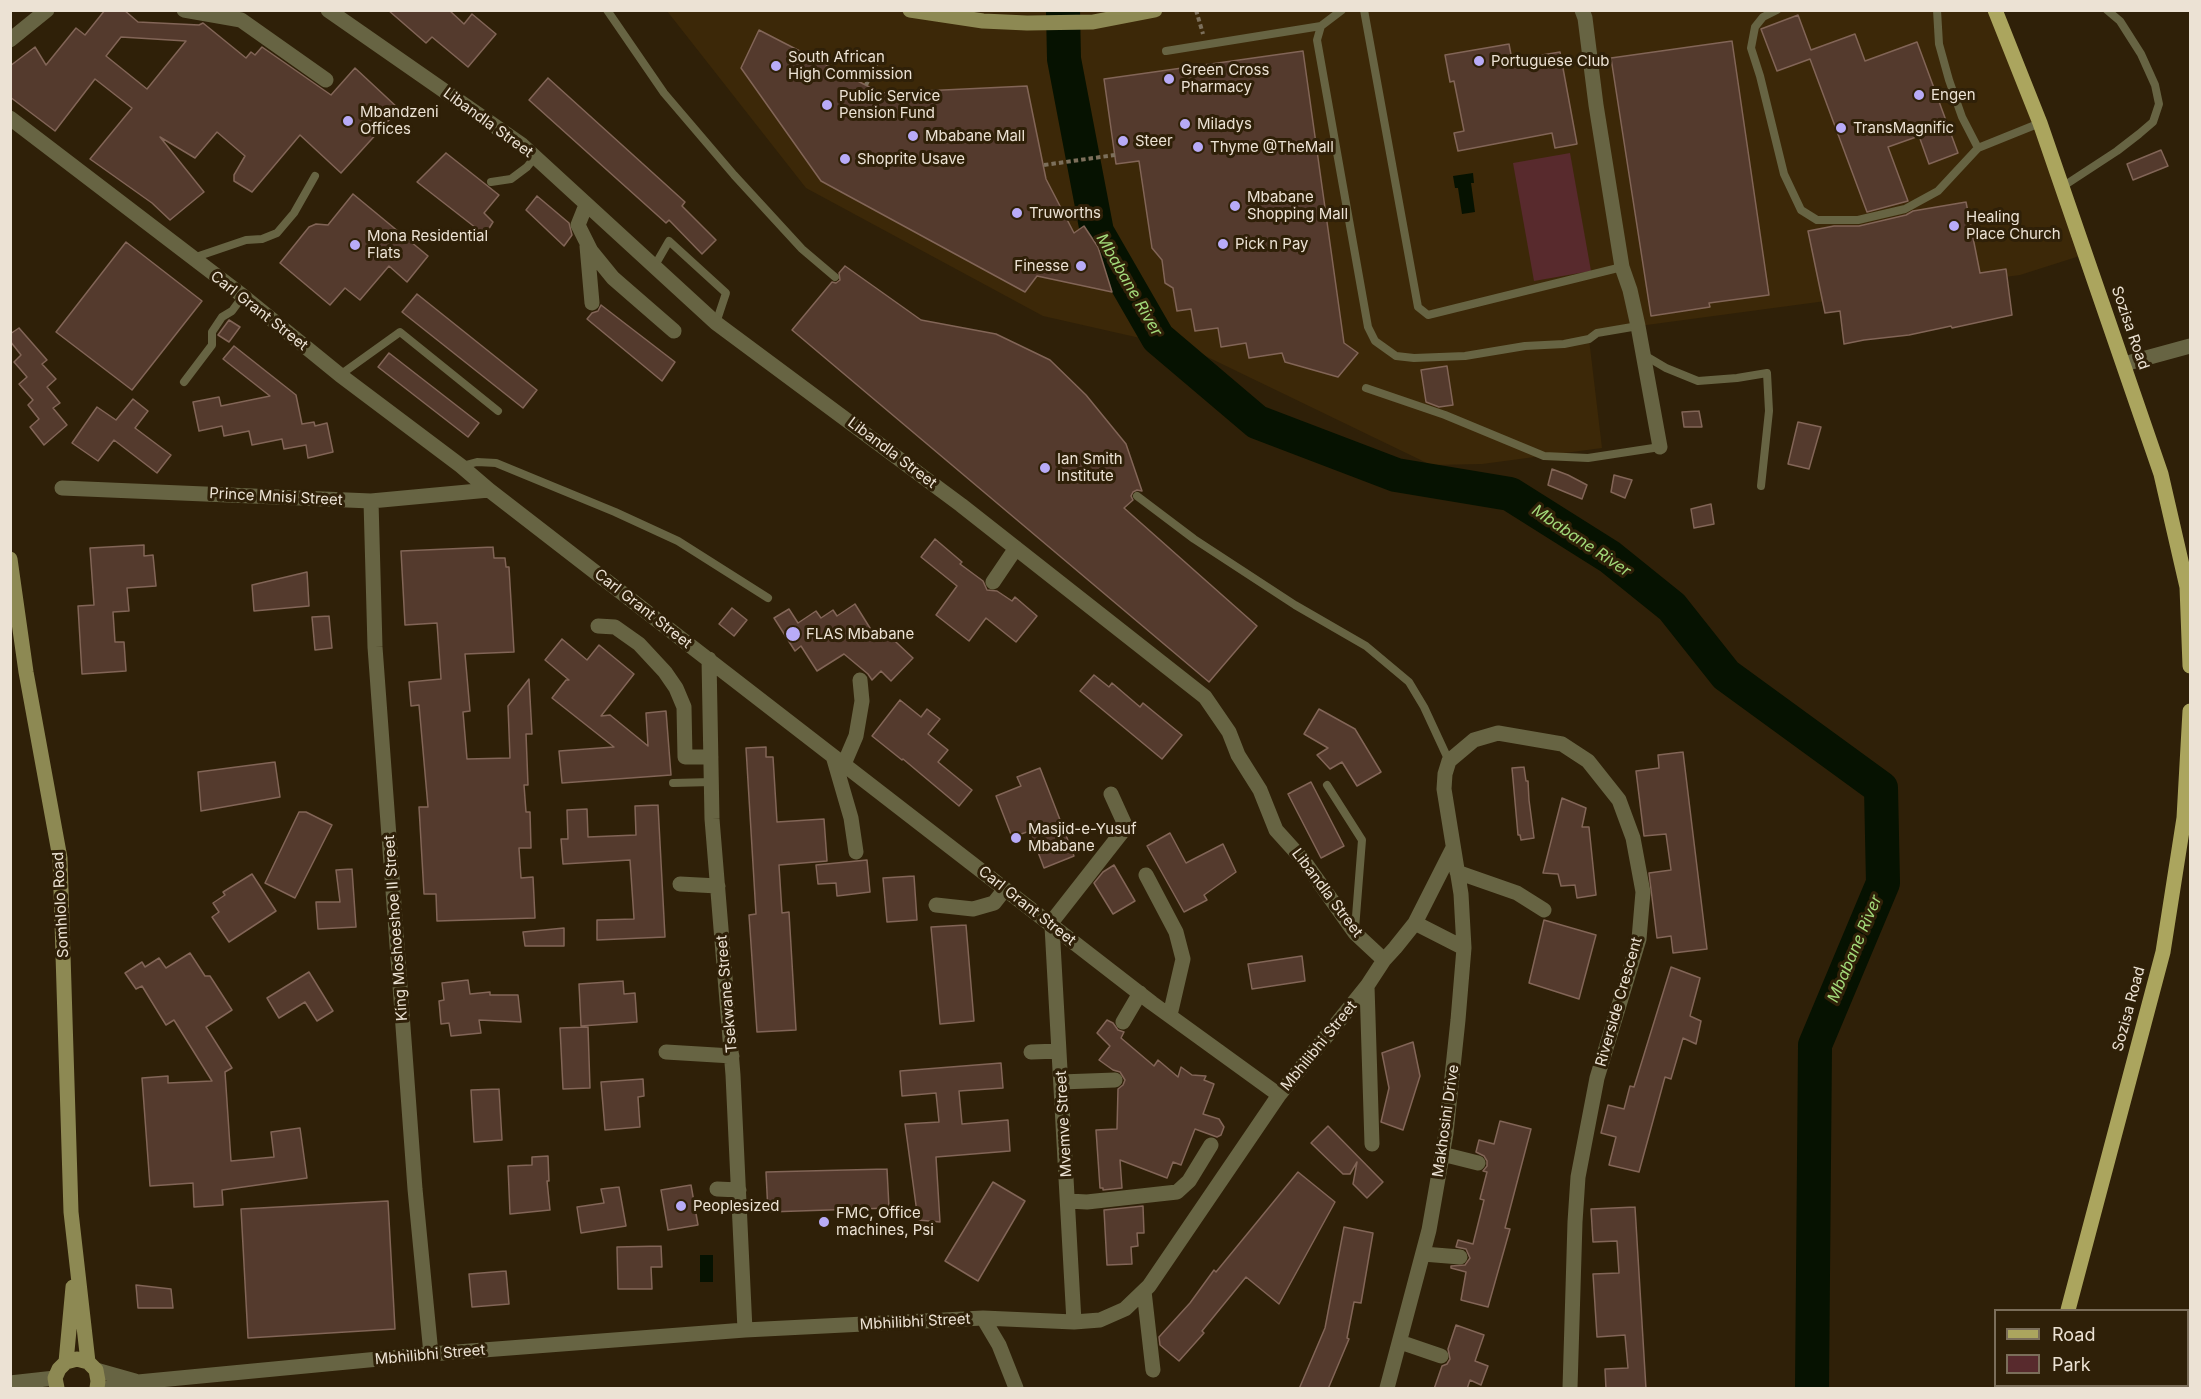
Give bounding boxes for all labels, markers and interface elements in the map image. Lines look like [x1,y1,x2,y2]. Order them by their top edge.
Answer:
place label: South African High Commission [788,48,912,83]
place label: Portuguese Club [1491,52,1609,70]
marker: Portuguese Club [1472,54,1486,68]
marker: South African High Commission [769,59,783,73]
place label: Green Cross Pharmacy [1181,61,1269,96]
marker: Green Cross Pharmacy [1162,72,1176,86]
street label: Libandla Street [440,84,536,162]
place label: Engen [1931,86,1976,104]
place label: Public Service Pension Fund [839,87,940,122]
marker: Engen [1912,88,1926,102]
marker: Public Service Pension Fund [820,98,834,112]
place label: Mbandzeni Offices [360,103,439,138]
marker: Mbandzeni Offices [341,114,355,128]
place label: Miladys [1197,115,1252,133]
marker: Miladys [1178,117,1192,131]
place label: TransMagnific [1853,119,1954,137]
marker: TransMagnific [1834,121,1848,135]
place label: Mbabane Mall [925,127,1025,145]
marker: Mbabane Mall [906,129,920,143]
place label: Steer [1135,132,1173,150]
marker: Steer [1116,134,1130,148]
place label: Thyme @TheMall [1210,138,1334,156]
marker: Thyme @TheMall [1191,140,1205,154]
place label: Shoprite Usave [857,150,965,168]
marker: Shoprite Usave [838,152,852,166]
place label: Mbabane Shopping Mall [1247,188,1348,223]
marker: Mbabane Shopping Mall [1228,199,1242,213]
place label: Truworths [1029,204,1101,222]
marker: Truworths [1010,206,1024,220]
place label: Healing Place Church [1966,208,2061,243]
marker: Healing Place Church [1947,219,1961,233]
place label: Mona Residential Flats [367,227,488,262]
water label: Mbabane River [1092,230,1166,340]
place label: Pick n Pay [1235,235,1309,253]
marker: Pick n Pay [1216,237,1230,251]
marker: Mona Residential Flats [348,238,362,252]
place label: Finesse [1014,257,1069,275]
marker: Finesse [1074,259,1088,273]
street label: Carl Grant Street [207,267,311,355]
street label: Sozisa Road [2107,284,2153,372]
street label: Libandla Street [844,414,940,492]
place label: Ian Smith Institute [1057,450,1123,485]
marker: Ian Smith Institute [1038,461,1052,475]
street label: Prince Mnisi Street [209,485,343,509]
water label: Mbabane River [1528,501,1634,581]
street label: Carl Grant Street [591,565,695,653]
marker: FLAS Mbabane [784,625,802,643]
place label: FLAS Mbabane [806,625,914,643]
place label: Masjid-e-Yusuf Mbabane [1028,820,1136,855]
marker: Masjid-e-Yusuf Mbabane [1009,831,1023,845]
street label: King Moshoeshoe II Street [381,834,411,1022]
street label: Libandla Street [1288,845,1366,941]
street label: Somhlolo Road [49,851,73,959]
street label: Carl Grant Street [975,862,1079,950]
water label: Mbabane River [1824,892,1886,1006]
street label: Tsekwane Street [713,934,741,1054]
street label: Riverside Crescent [1592,935,1646,1069]
street label: Sozisa Road [2109,965,2149,1053]
street label: Mbhilibhi Street [1277,997,1361,1095]
street label: Makhosini Drive [1429,1064,1463,1178]
street label: Mvemve Street [1052,1070,1076,1178]
place label: Peoplesized [693,1197,779,1215]
marker: Peoplesized [674,1199,688,1213]
place label: FMC, Office machines, Psi [836,1204,934,1239]
marker: FMC, Office machines, Psi [817,1215,831,1229]
legend [1994,1309,2189,1387]
street label: Mbhilibhi Street [859,1310,971,1334]
text: Road [2052,1324,2095,1345]
street label: Mbhilibhi Street [374,1341,486,1369]
text: Park [2052,1354,2091,1375]

